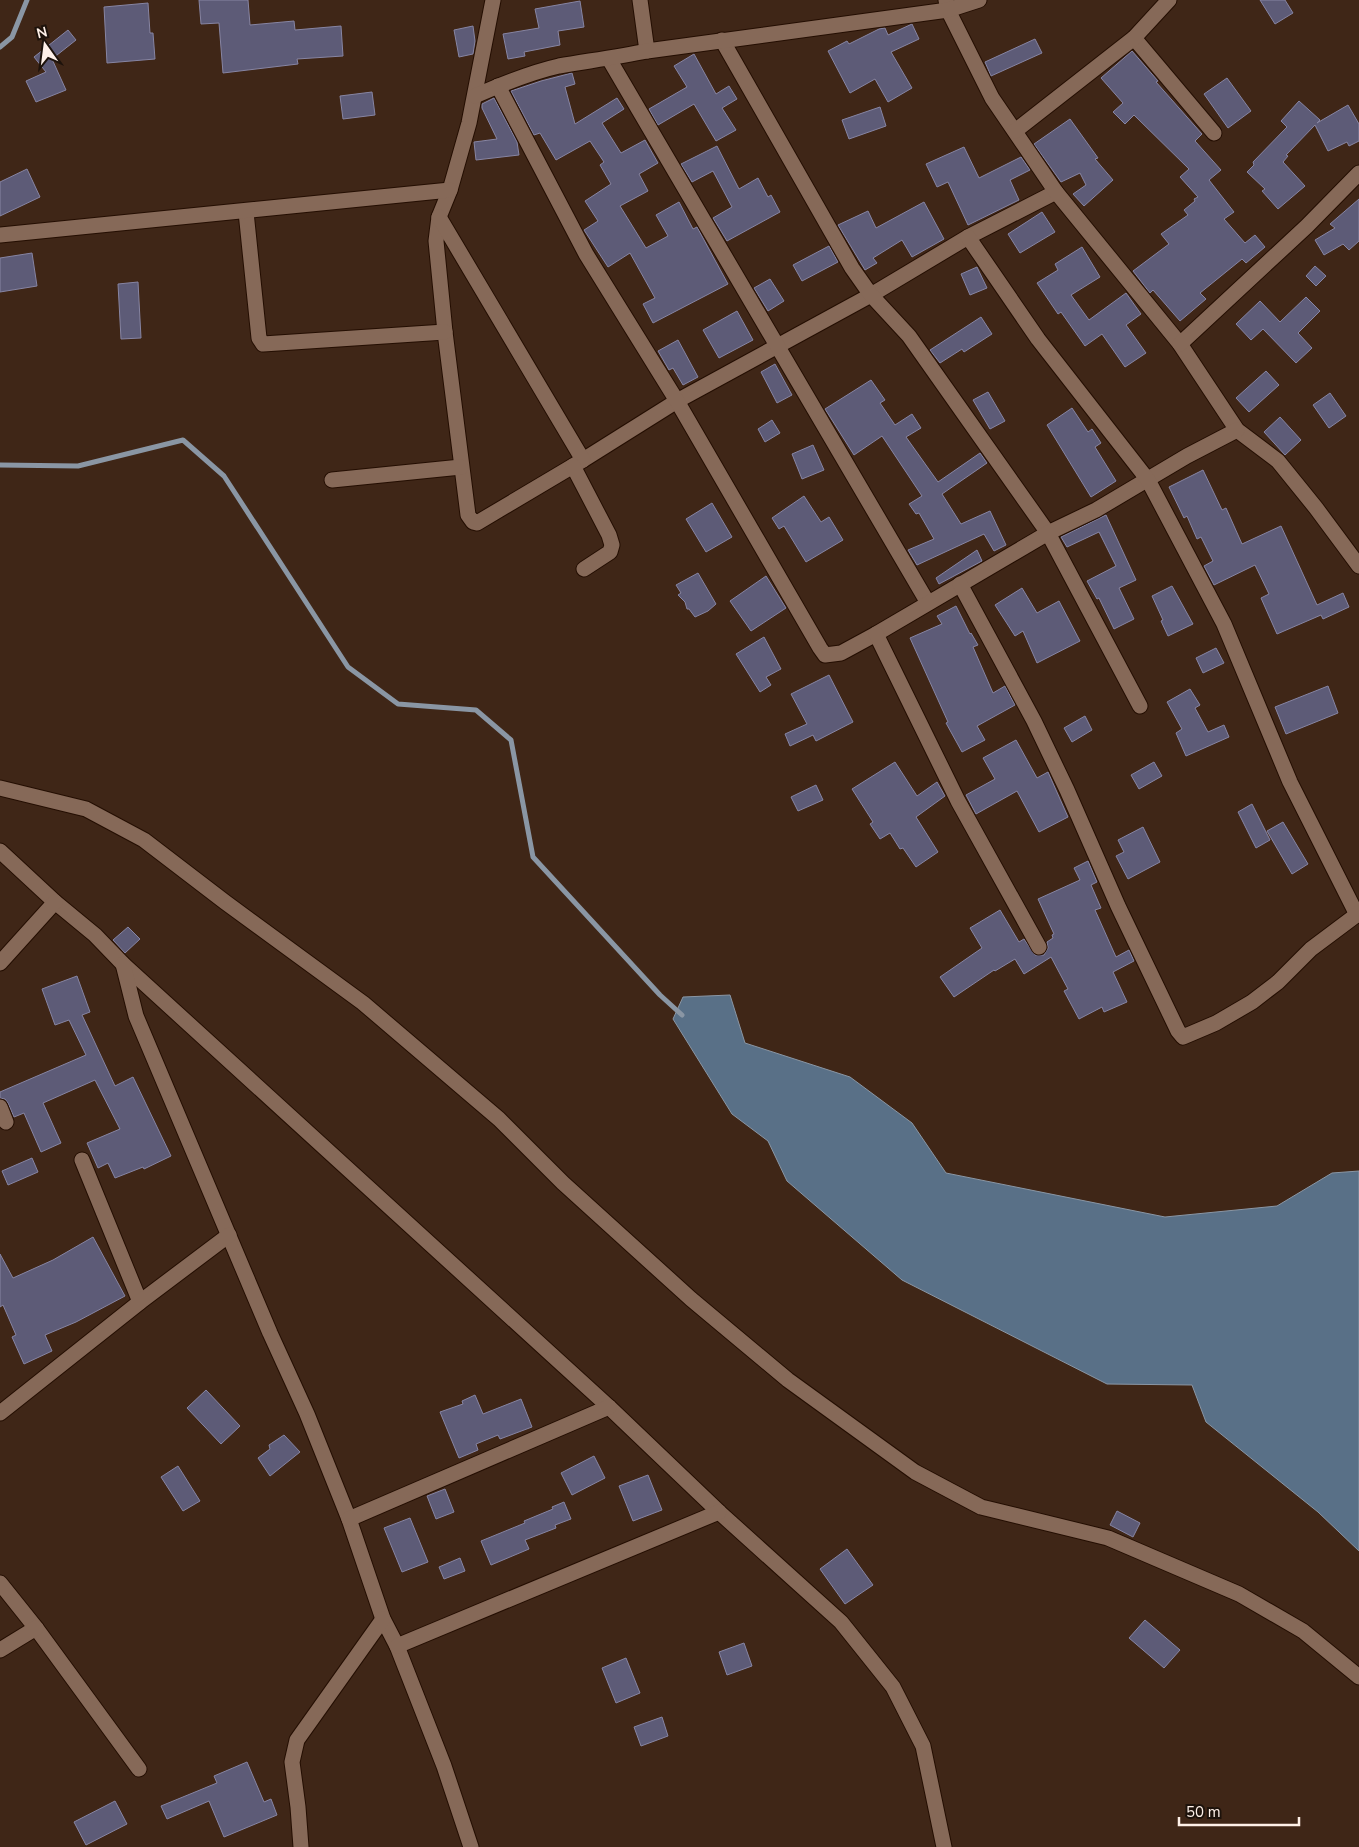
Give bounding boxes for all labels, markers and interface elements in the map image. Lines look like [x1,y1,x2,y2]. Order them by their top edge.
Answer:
north arrow [20,20,70,70]
text: N [35,22,49,43]
scale bar [1179,1794,1299,1826]
text: 50 m [1186,1802,1221,1822]

